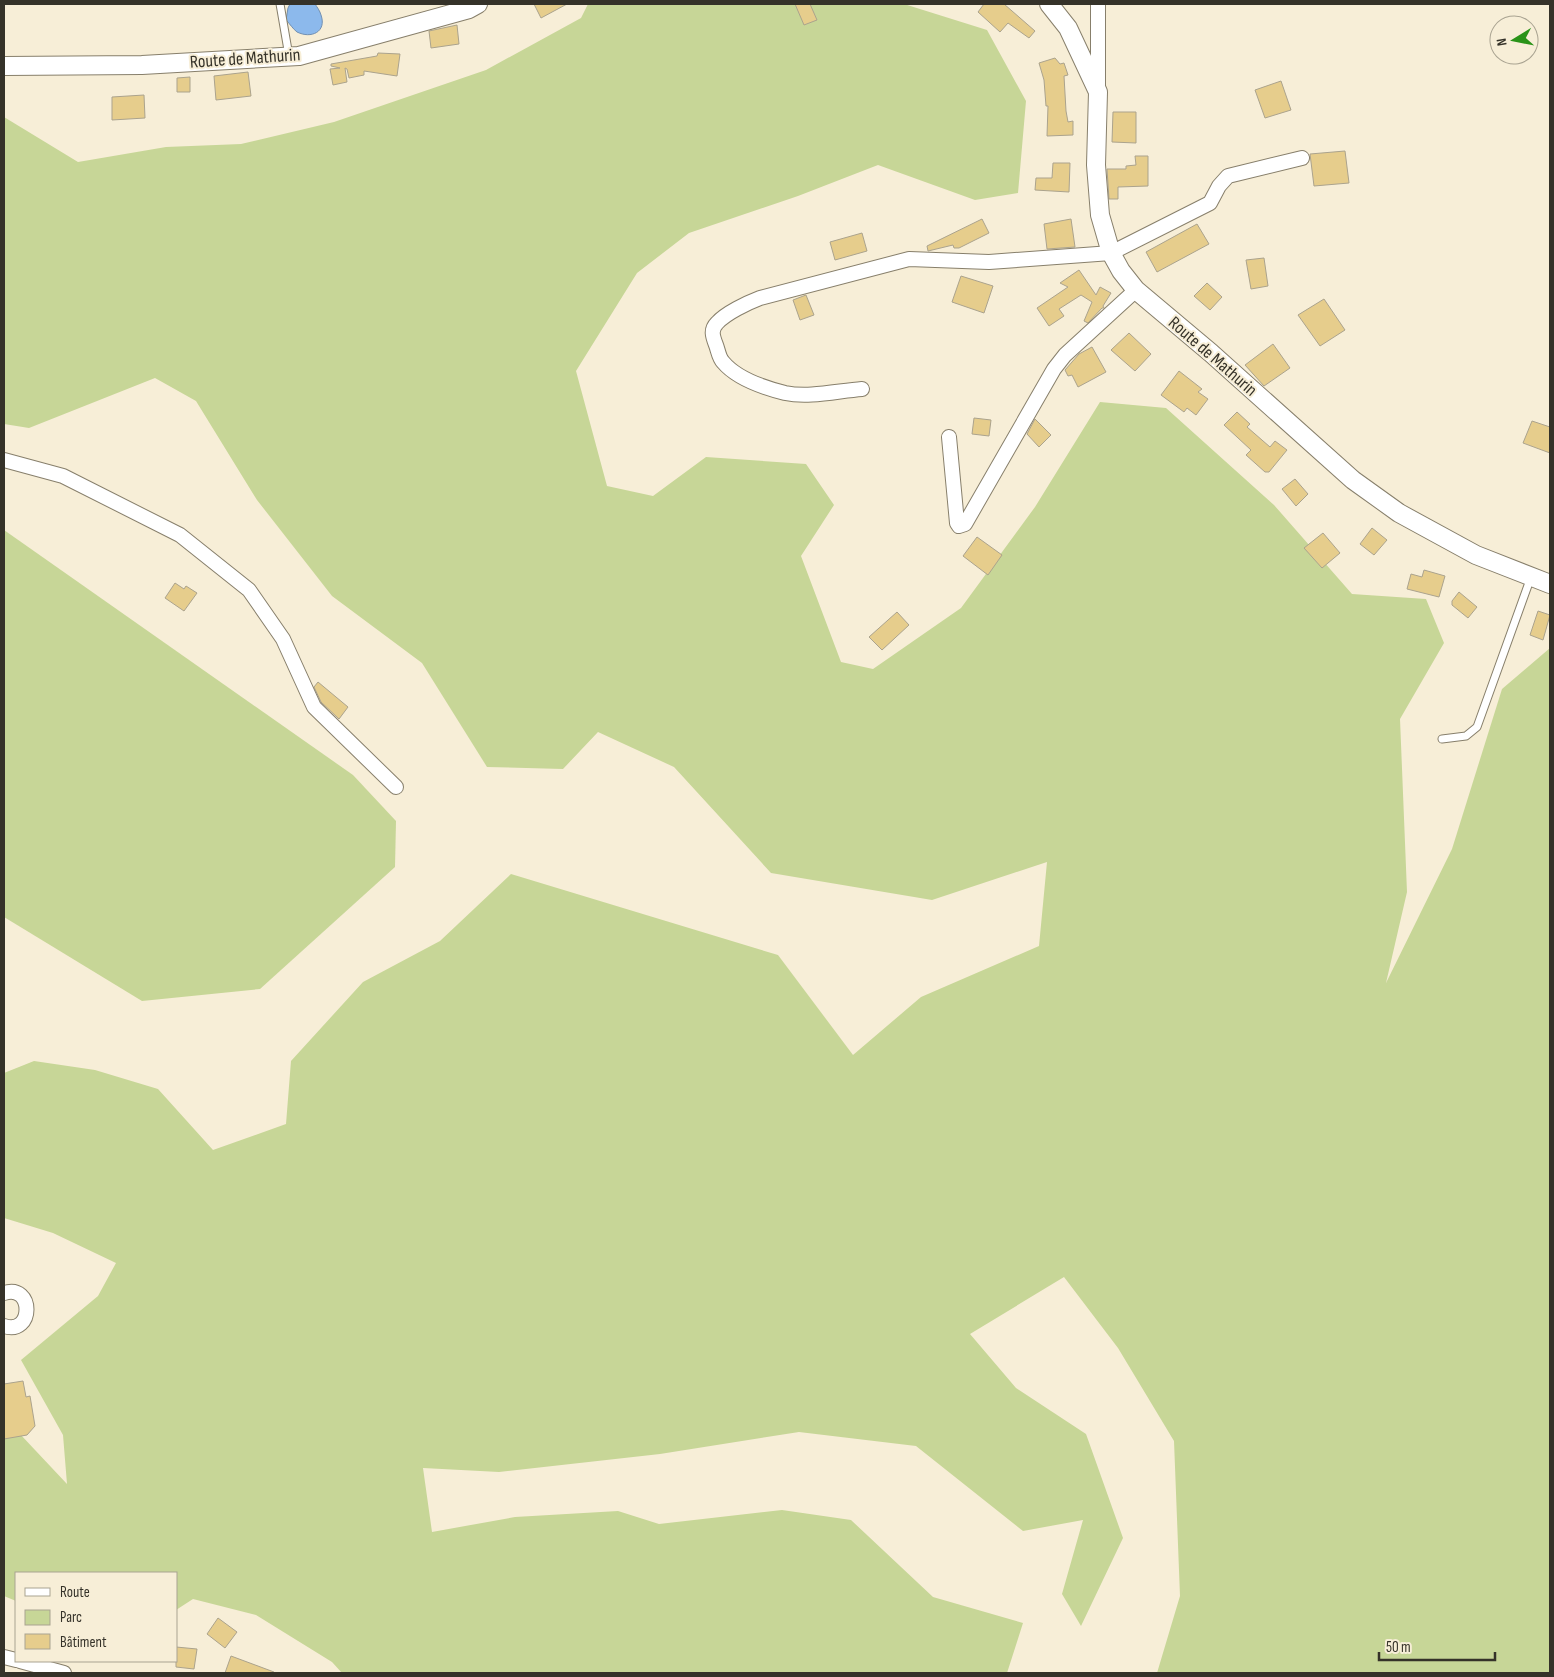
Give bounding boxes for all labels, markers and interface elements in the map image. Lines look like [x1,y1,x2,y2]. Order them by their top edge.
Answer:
north arrow [1489,15,1539,65]
text: N [1493,37,1511,47]
street label: Route de Mathurin [189,44,301,73]
street label: Route de Mathurin [1164,312,1261,401]
legend [15,1572,178,1662]
text: Route [60,1583,90,1602]
text: Parc [60,1608,82,1627]
scale bar [1379,1630,1495,1662]
text: Bâtiment [60,1633,107,1652]
text: 50 m [1386,1638,1411,1657]

